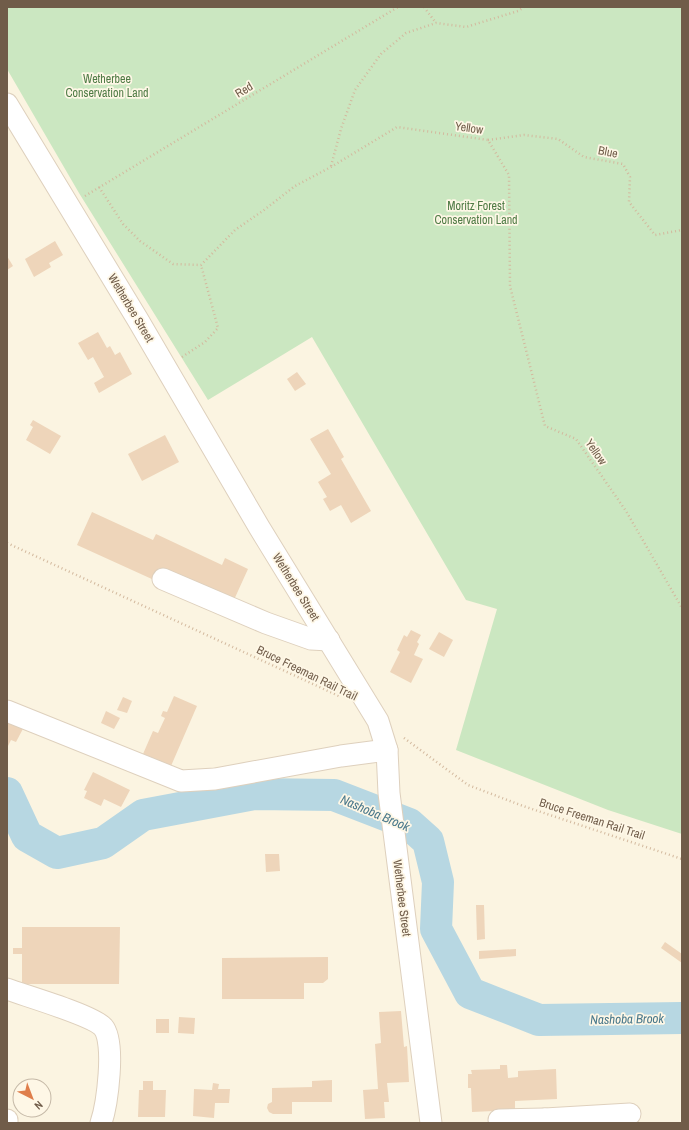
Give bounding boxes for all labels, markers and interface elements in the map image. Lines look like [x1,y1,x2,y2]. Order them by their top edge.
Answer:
park label: Wetherbee Conservation Land [65,71,149,101]
street label: Red [232,78,256,102]
street label: Yellow [454,118,485,138]
street label: Blue [597,142,619,162]
park label: Moritz Forest Conservation Land [434,198,518,228]
street label: Wetherbee Street [104,271,158,345]
street label: Yellow [581,436,611,469]
street label: Wetherbee Street [269,550,323,624]
street label: Bruce Freeman Rail Trail [254,642,360,704]
water label: Nashoba Brook [338,791,413,835]
street label: Bruce Freeman Rail Trail [537,794,647,844]
street label: Wetherbee Street [389,859,415,937]
water label: Nashoba Brook [590,1010,665,1028]
north arrow [12,1078,52,1118]
text: N [32,1098,46,1113]

